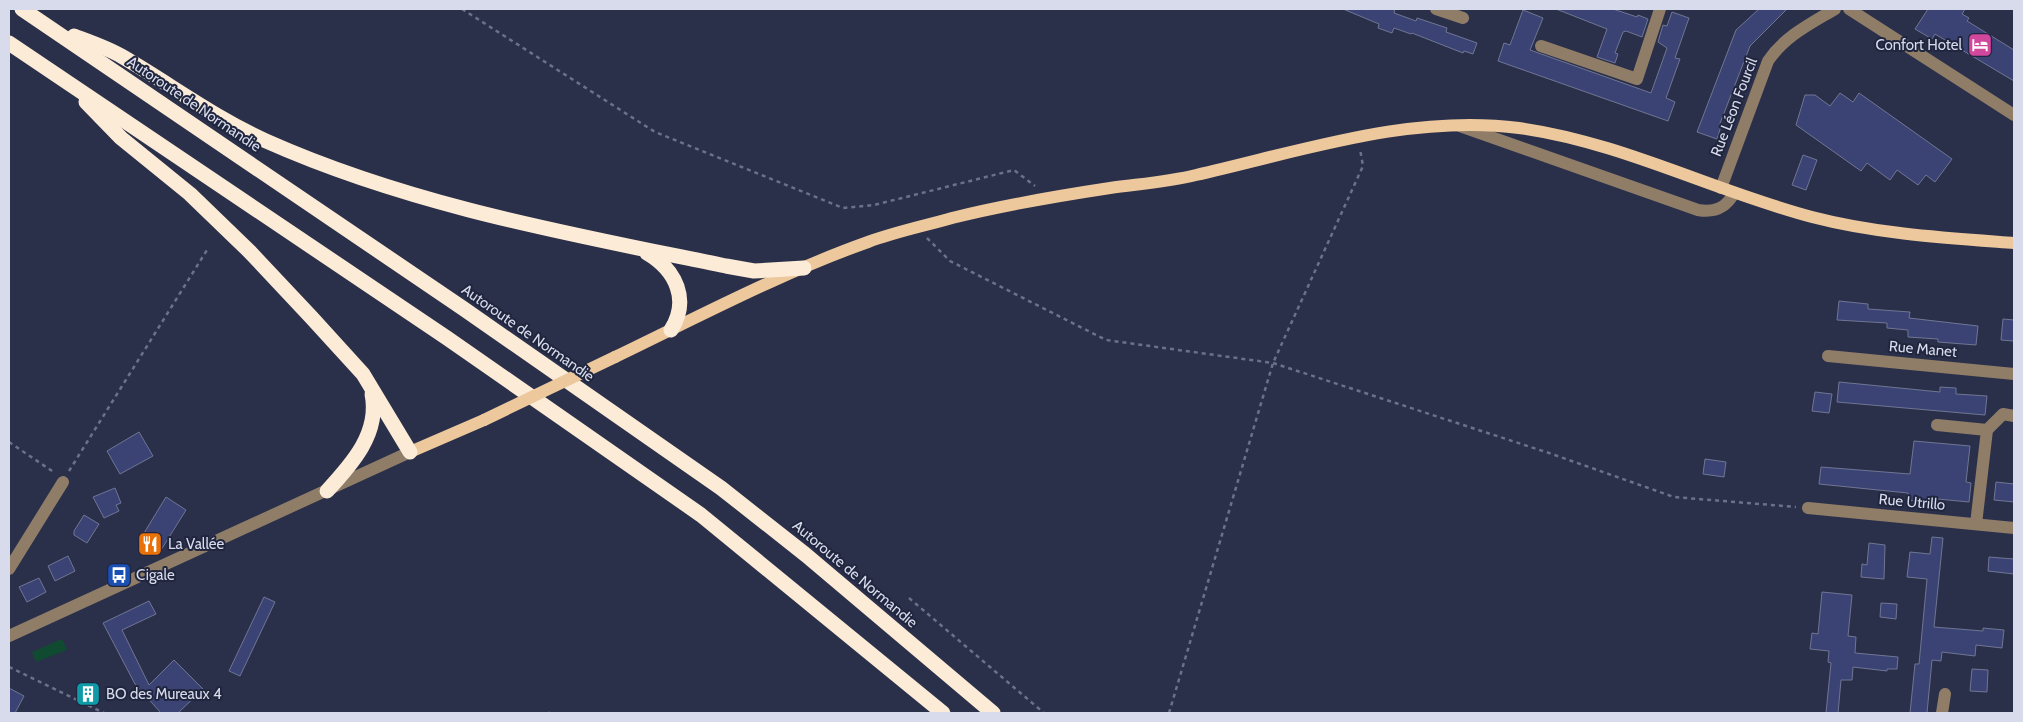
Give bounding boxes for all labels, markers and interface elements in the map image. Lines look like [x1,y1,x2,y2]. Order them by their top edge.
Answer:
hotel icon: Confort Hotel [1967,32,1993,58]
place label: Confort Hotel [1875,36,1962,54]
street label: Autoroute de Normandie [124,52,265,156]
street label: Rue Léon Fourcil [1707,55,1761,159]
street label: Autoroute de Normandie [458,280,598,386]
street label: Rue Manet [1888,337,1958,361]
street label: Rue Utrillo [1878,490,1946,514]
street label: Autoroute de Normandie [789,516,921,632]
restaurant icon: La Vallée [137,531,163,557]
place label: La Vallée [168,535,225,553]
bus stop icon: Cigale [106,562,132,588]
place label: Cigale [136,566,175,584]
building icon: BO des Mureaux 4 [75,681,101,707]
place label: BO des Mureaux 4 [106,685,222,703]

